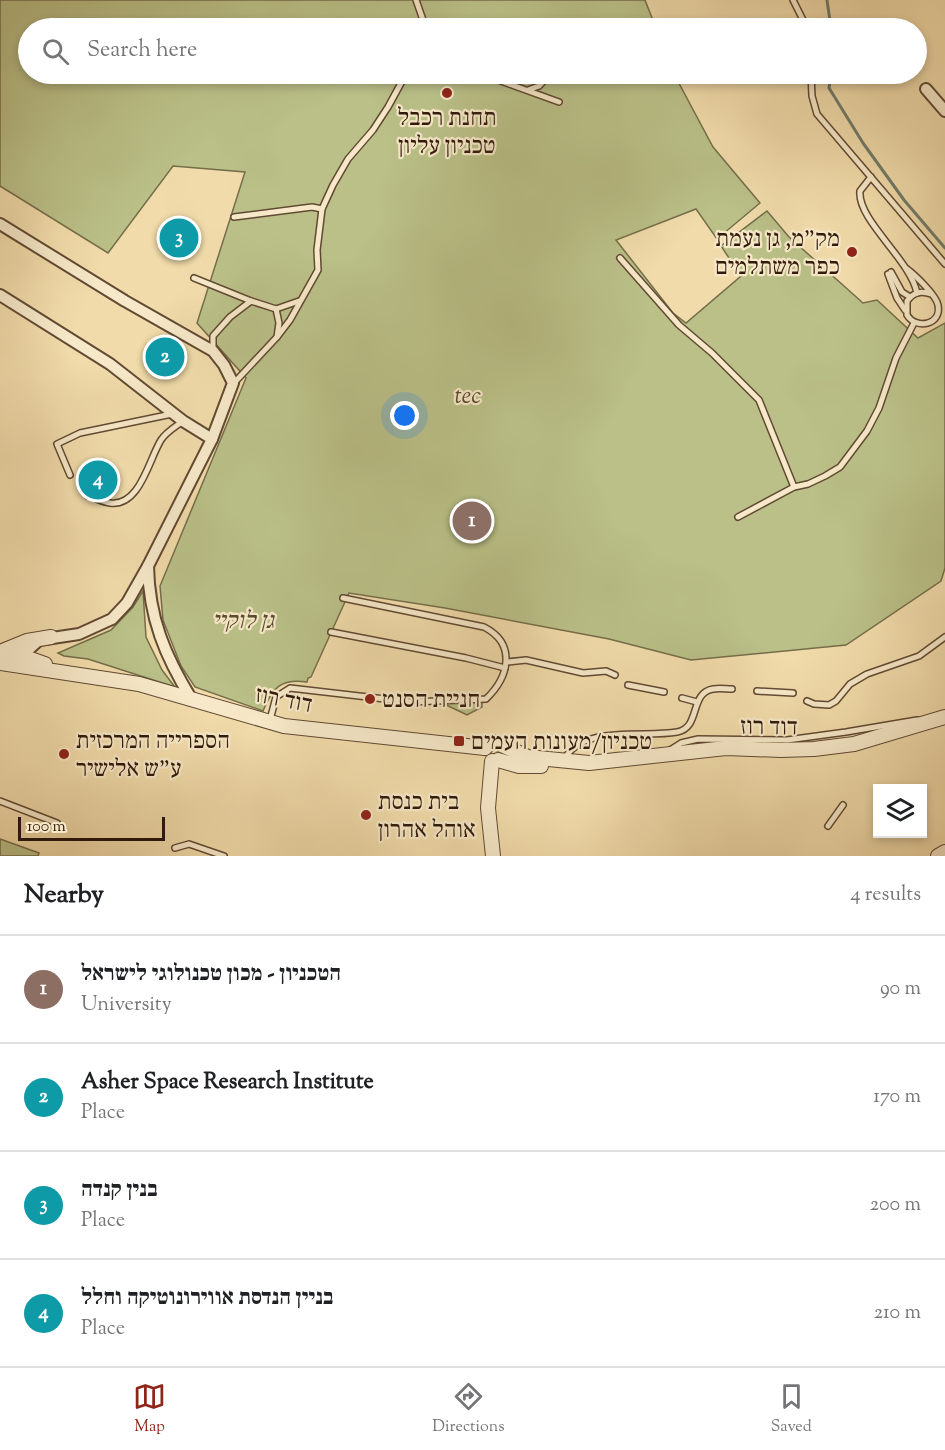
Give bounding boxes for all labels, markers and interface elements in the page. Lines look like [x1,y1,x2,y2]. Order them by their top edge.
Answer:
search box [18,18,927,84]
icon: search [39,35,72,68]
text: Search here [87,35,197,67]
marker: תחנת רכבל טכניון עליון [440,86,454,100]
place label: תחנת רכבל טכניון עליון [397,102,497,164]
pin: 3 [160,216,198,260]
place label: מק"מ, גן נעמת כפר משתלמים [715,223,840,285]
marker: מק"מ, גן נעמת כפר משתלמים [845,245,859,259]
pin: 2 [146,334,184,380]
park label: tec [455,380,481,414]
your location [390,401,419,430]
pin: 4 [78,458,118,502]
pin: 1 [452,498,492,544]
park label: גן לוקיי [212,605,276,639]
street label: דוד רוז [252,679,315,723]
place label: חניית הסנט [382,684,480,718]
marker: חניית הסנט [363,692,377,706]
street label: דוד רוז [740,711,798,745]
place label: הספרייה המרכזית ע"ש אלישיר [76,725,230,787]
place label: טכניון/מעונות העמים [471,726,652,760]
marker: טכניון/מעונות העמים [452,734,466,748]
marker: הספרייה המרכזית ע"ש אלישיר [57,747,71,761]
map controls [873,784,927,838]
button: layers [873,784,927,838]
place label: בית כנסת אוהל אהרון [378,786,476,848]
marker: בית כנסת אוהל אהרון [359,808,373,822]
scale bar [18,814,165,842]
text: 100 m [27,816,66,839]
text: Nearby [24,877,104,914]
text: 4 results [850,881,921,910]
text: הטכניון - מכון טכנולוגי לישראל [81,959,341,991]
text: 1 [40,975,47,1004]
text: 90 m [880,975,921,1004]
text: University [81,991,172,1020]
text: Asher Space Research Institute [81,1067,374,1099]
text: 2 [39,1083,48,1112]
text: 170 m [873,1083,921,1112]
text: Place [81,1099,125,1128]
text: בנין קנדה [81,1175,158,1207]
text: 3 [39,1191,48,1220]
text: 200 m [870,1191,921,1220]
text: Place [81,1207,125,1236]
text: בניין הנדסת אווירונוטיקה וחלל [81,1283,333,1315]
text: 4 [38,1299,49,1328]
text: 210 m [874,1299,921,1328]
text: Place [81,1315,125,1344]
tab: Map [133,1380,166,1439]
tab: Directions [432,1380,505,1439]
tab: Saved [771,1380,812,1439]

